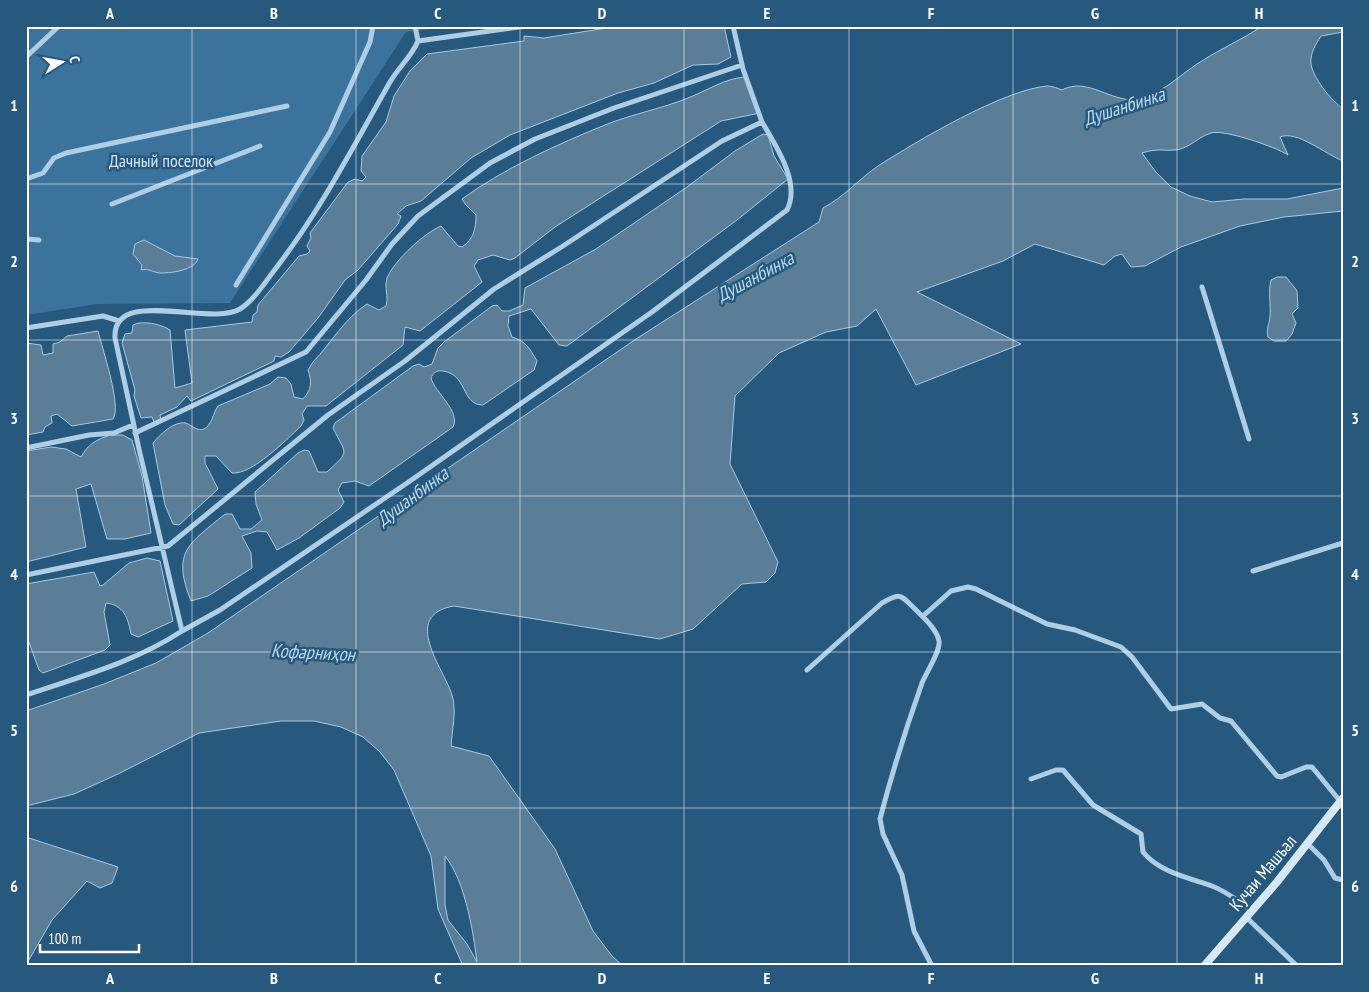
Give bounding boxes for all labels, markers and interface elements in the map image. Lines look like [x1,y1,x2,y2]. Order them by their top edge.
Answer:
text: A [105,3,115,23]
text: B [270,3,278,23]
text: C [434,3,442,23]
text: D [598,3,607,23]
text: E [764,3,771,23]
text: F [928,3,935,23]
text: G [1091,3,1099,23]
text: H [1255,3,1263,23]
north arrow [38,38,88,88]
text: С [65,55,84,65]
water label: Душанбинка [1079,81,1169,131]
text: 1 [10,95,18,115]
text: 1 [1351,95,1359,115]
park label: Дачный поселок [109,149,213,172]
water label: Душанбинка [711,245,799,307]
text: 2 [10,251,18,271]
text: 2 [1351,251,1359,271]
text: 3 [10,408,18,428]
text: 3 [1351,408,1359,428]
water label: Душанбинка [370,460,454,531]
text: 4 [10,564,18,584]
text: 4 [1351,564,1359,584]
water label: Кофарниҳон [270,638,357,666]
text: 5 [10,720,18,740]
text: 5 [1351,720,1359,740]
street label: Кучаи Машъал [1224,830,1301,916]
text: 6 [10,876,18,896]
text: 6 [1351,876,1359,896]
scale bar [40,922,139,954]
text: 100 m [48,929,81,948]
text: A [105,968,115,988]
text: B [270,968,278,988]
text: C [434,968,442,988]
text: D [598,968,607,988]
text: E [764,968,771,988]
text: F [928,968,935,988]
text: G [1091,968,1099,988]
text: H [1255,968,1263,988]

